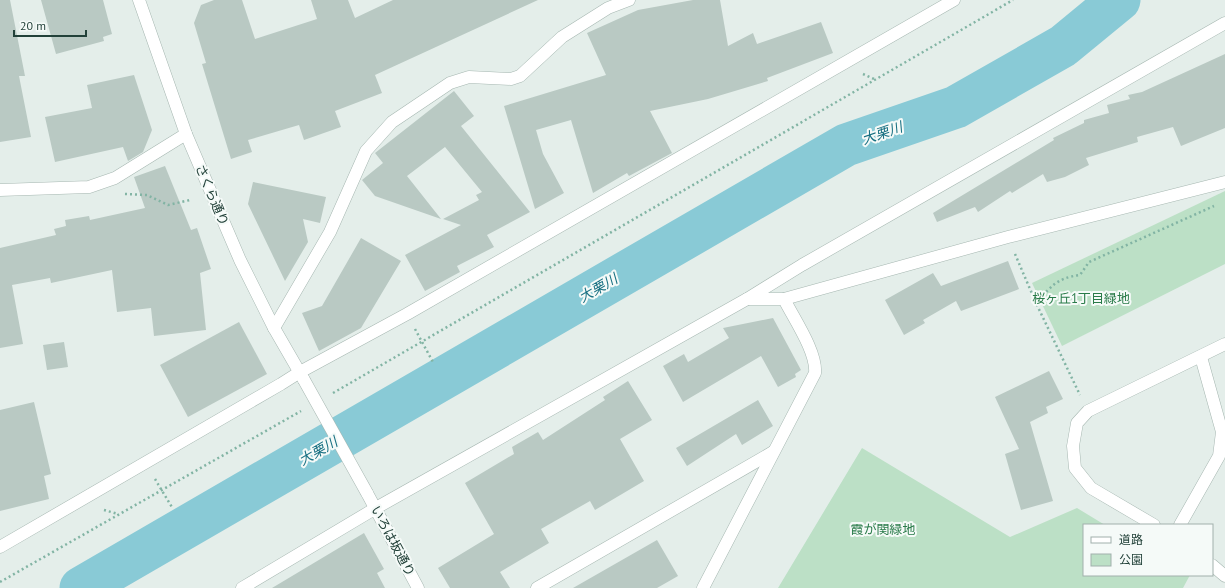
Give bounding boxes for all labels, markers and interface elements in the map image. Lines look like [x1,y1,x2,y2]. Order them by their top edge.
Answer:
scale bar [14,12,86,38]
text: 20 m [20,18,46,33]
water label: 大栗川 [859,117,907,148]
street label: さくら通り [191,162,233,228]
water label: 大栗川 [575,269,622,306]
park label: 桜ヶ丘1丁目緑地 [1032,290,1130,307]
water label: 大栗川 [295,432,342,469]
street label: いろは坂通り [367,503,419,579]
park label: 霞が関緑地 [850,521,916,538]
legend [1083,524,1213,576]
text: 道路 [1119,532,1143,547]
text: 公園 [1119,552,1143,567]

